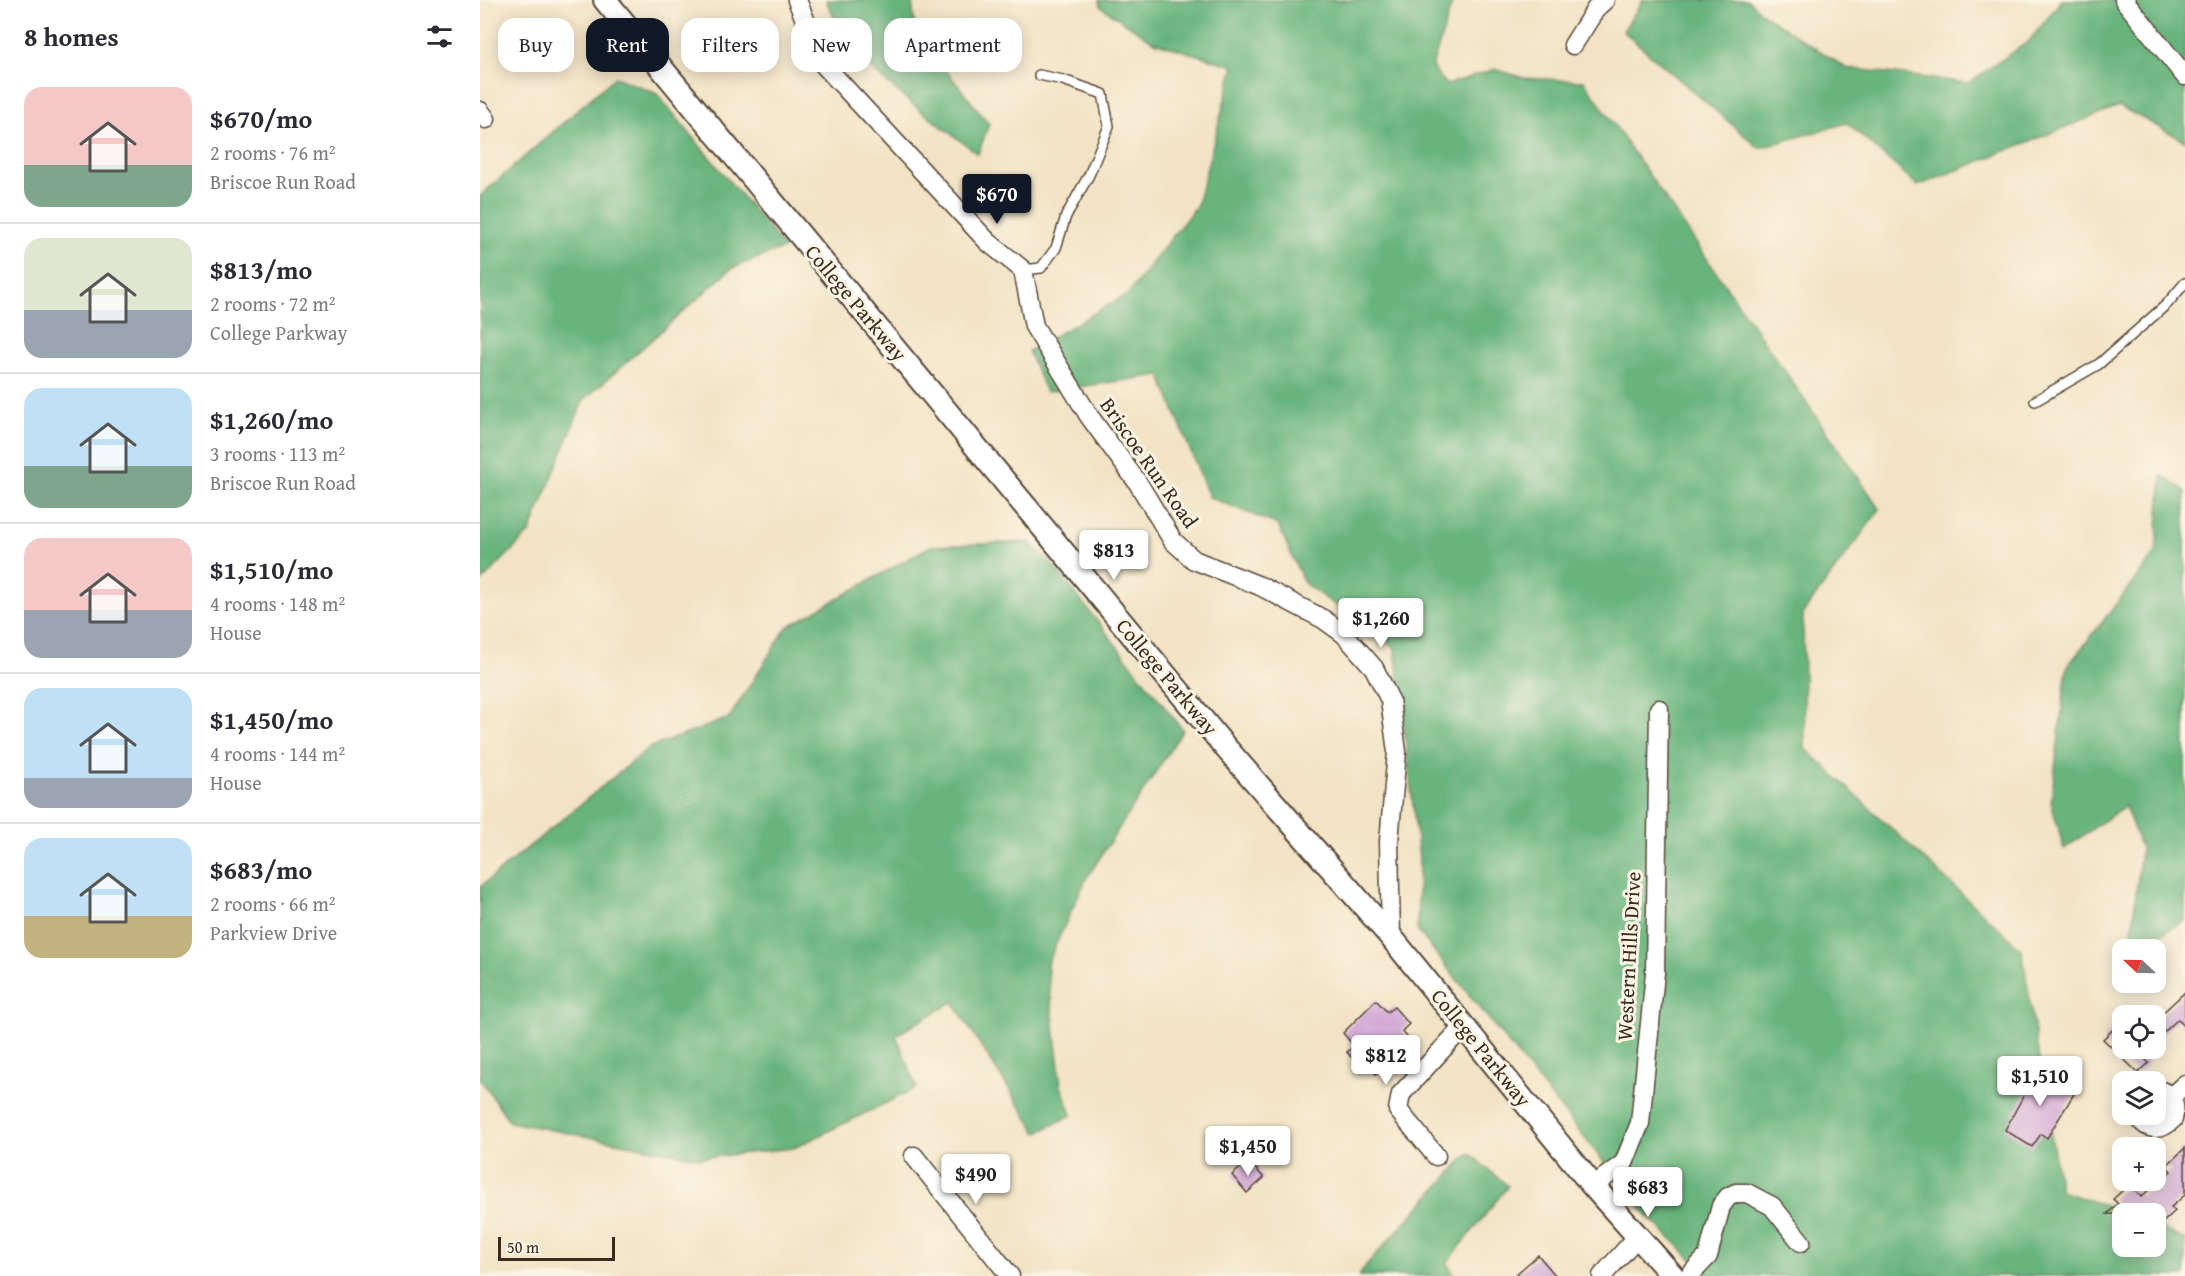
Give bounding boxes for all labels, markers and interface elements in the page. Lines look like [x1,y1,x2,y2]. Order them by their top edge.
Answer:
text: 8 homes [24,17,119,56]
chip: Buy [498,18,574,72]
chip: Rent [586,18,669,72]
chip: Filters [681,18,779,72]
chip: New [791,18,872,72]
chip: Apartment [884,18,1022,72]
icon: filters [423,20,456,53]
text: $670/mo [210,99,312,138]
icon: home [72,111,144,183]
text: 2 rooms · 76 m² [210,138,336,167]
text: Briscoe Run Road [210,167,356,196]
pin: $670 [961,174,1033,225]
text: $670 [976,179,1018,208]
street label: College Parkway [798,237,915,368]
text: $813/mo [210,250,312,289]
icon: home [72,262,144,334]
text: 2 rooms · 72 m² [210,289,336,318]
text: College Parkway [210,318,347,347]
street label: Briscoe Run Road [1093,391,1206,535]
text: $1,260/mo [210,400,333,439]
icon: home [72,412,144,484]
text: 3 rooms · 113 m² [210,439,345,468]
text: Briscoe Run Road [210,468,356,497]
pin: $813 [1078,530,1150,581]
text: $813 [1093,535,1135,564]
text: $1,510/mo [210,550,333,589]
icon: home [72,562,144,634]
text: 4 rooms · 148 m² [210,589,345,618]
pin: $1,260 [1332,598,1430,649]
text: $1,260 [1352,603,1410,632]
street label: College Parkway [1109,611,1226,742]
text: House [210,618,262,647]
text: $1,450/mo [210,700,333,739]
icon: home [72,712,144,784]
text: 4 rooms · 144 m² [210,739,345,768]
text: House [210,768,262,797]
text: $683/mo [210,850,312,889]
icon: home [72,862,144,934]
street label: Western Hills Drive [1609,871,1648,1041]
text: 2 rooms · 66 m² [210,889,336,918]
text: Parkview Drive [210,918,337,947]
north arrow [2112,939,2166,993]
map controls [2112,939,2166,1257]
street label: College Parkway [1424,982,1539,1114]
button: locate [2112,1005,2166,1059]
pin: $812 [1350,1035,1422,1086]
text: $812 [1365,1040,1407,1069]
pin: $1,510 [1991,1056,2089,1107]
text: $1,510 [2011,1061,2069,1090]
button: layers [2112,1071,2166,1125]
pin: $1,450 [1199,1126,1297,1177]
text: $1,450 [1219,1131,1277,1160]
button: + [2112,1137,2166,1191]
pin: $490 [940,1154,1012,1205]
text: $490 [955,1159,997,1188]
pin: $683 [1612,1167,1684,1218]
text: $683 [1627,1172,1669,1201]
button: − [2112,1203,2166,1257]
scale bar [498,1234,615,1262]
text: 50 m [507,1235,539,1259]

